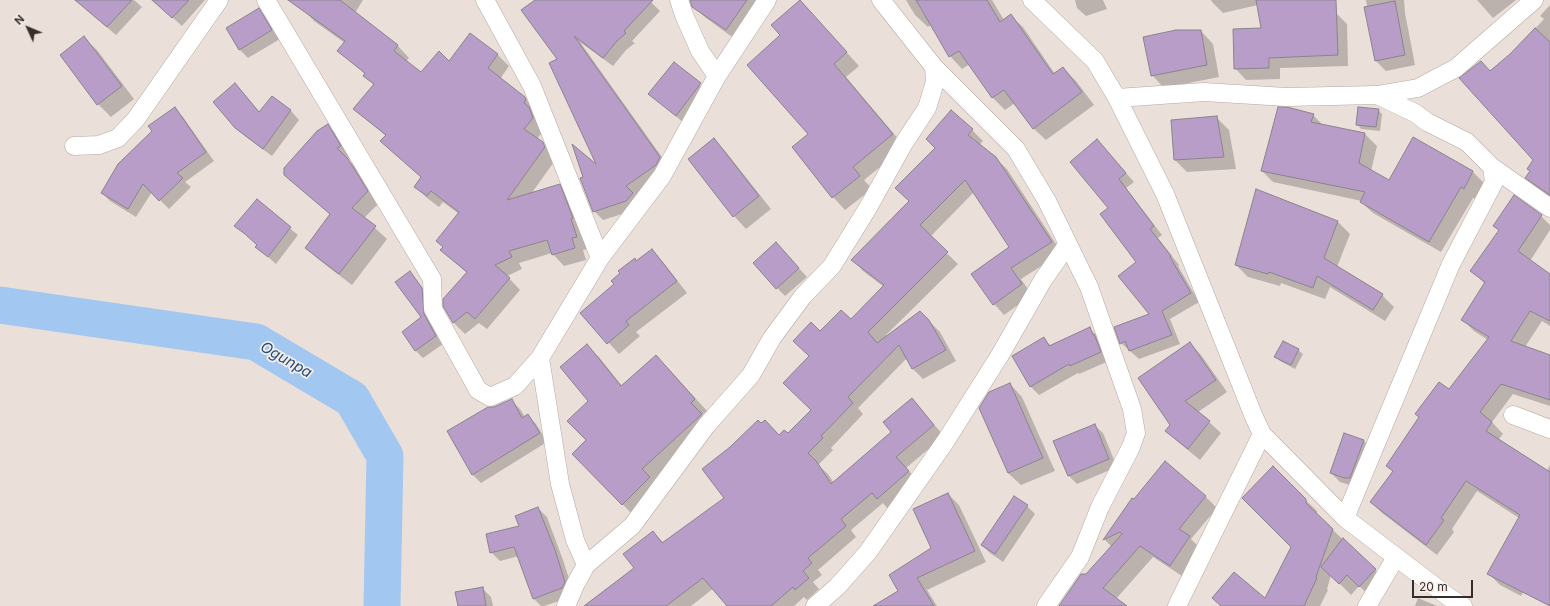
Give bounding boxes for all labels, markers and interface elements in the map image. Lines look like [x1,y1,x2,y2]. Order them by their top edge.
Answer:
north arrow [8,8,48,48]
text: N [11,12,27,28]
water label: Ogunpa [257,338,315,382]
scale bar [1414,572,1475,598]
text: 20 m [1419,579,1448,594]

